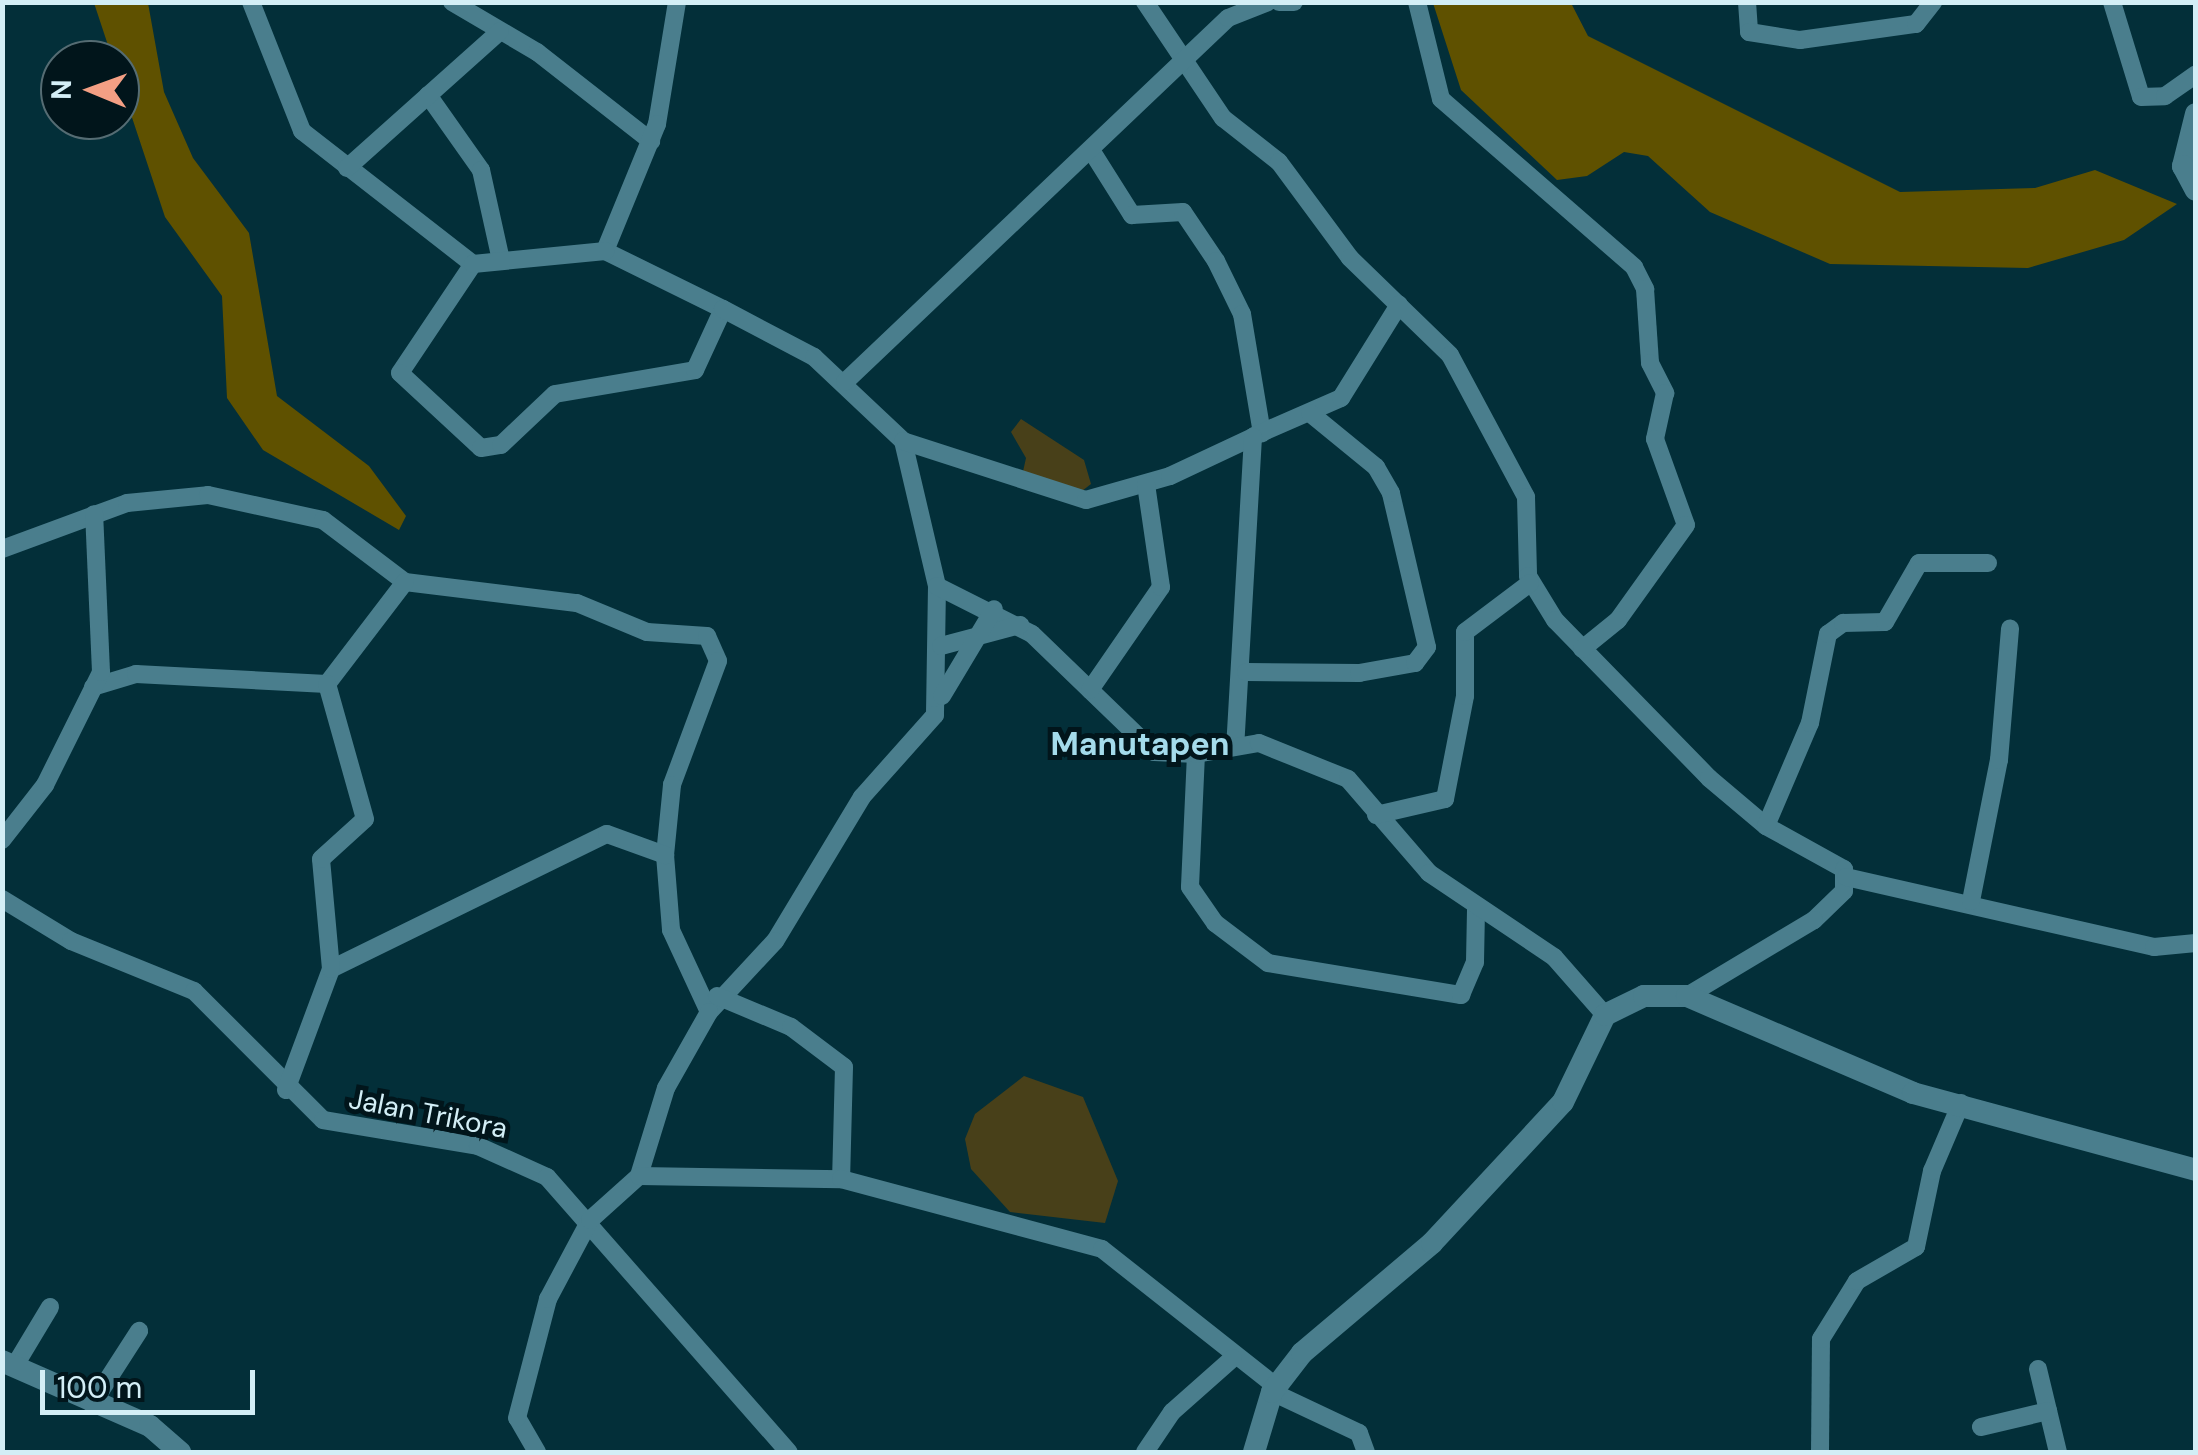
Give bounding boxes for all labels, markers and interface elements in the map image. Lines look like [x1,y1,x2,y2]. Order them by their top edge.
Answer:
north arrow [40,40,140,140]
text: N [43,79,80,100]
district label: Manutapen [1050,725,1230,763]
street label: Jalan Trikora [346,1082,510,1146]
scale bar [45,1350,260,1412]
text: 100 m [57,1368,142,1407]

